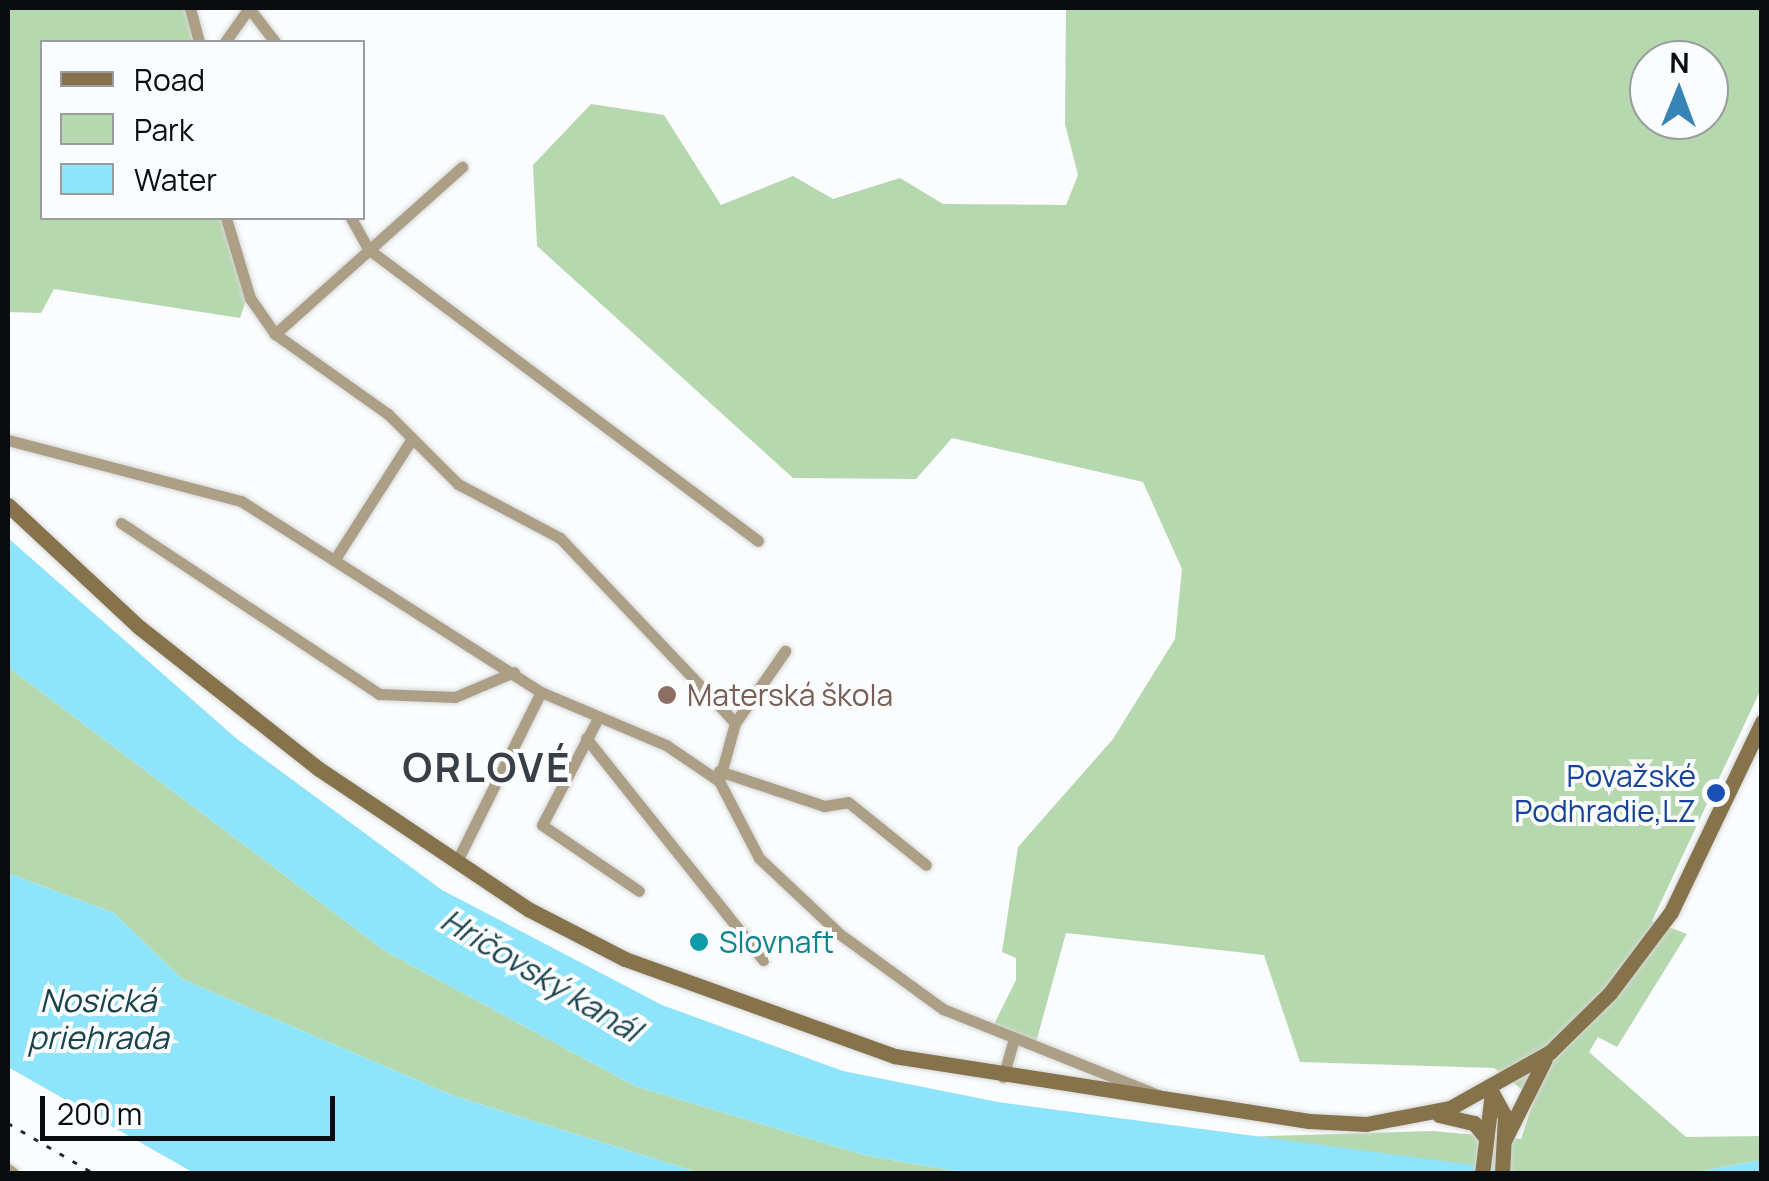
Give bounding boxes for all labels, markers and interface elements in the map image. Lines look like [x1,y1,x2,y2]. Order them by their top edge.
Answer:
legend [40,40,365,220]
north arrow [1629,40,1729,140]
text: N [1669,43,1690,81]
text: Road [134,59,205,100]
text: Park [134,109,194,150]
text: Water [134,159,217,200]
place label: Materská škola [687,677,893,713]
marker: Materská škola [656,684,678,706]
district label: ORLOVÉ [402,743,572,791]
place label: Považské Podhradie,LZ [1514,758,1696,828]
marker: Považské Podhradie,LZ [1705,782,1727,804]
water label: Hričovský kanál [434,900,648,1050]
place label: Slovnaft [719,924,834,960]
marker: Slovnaft [688,931,710,953]
water label: Nosická priehrada [27,982,169,1057]
scale bar [45,1076,340,1138]
text: 200 m [57,1093,142,1134]

